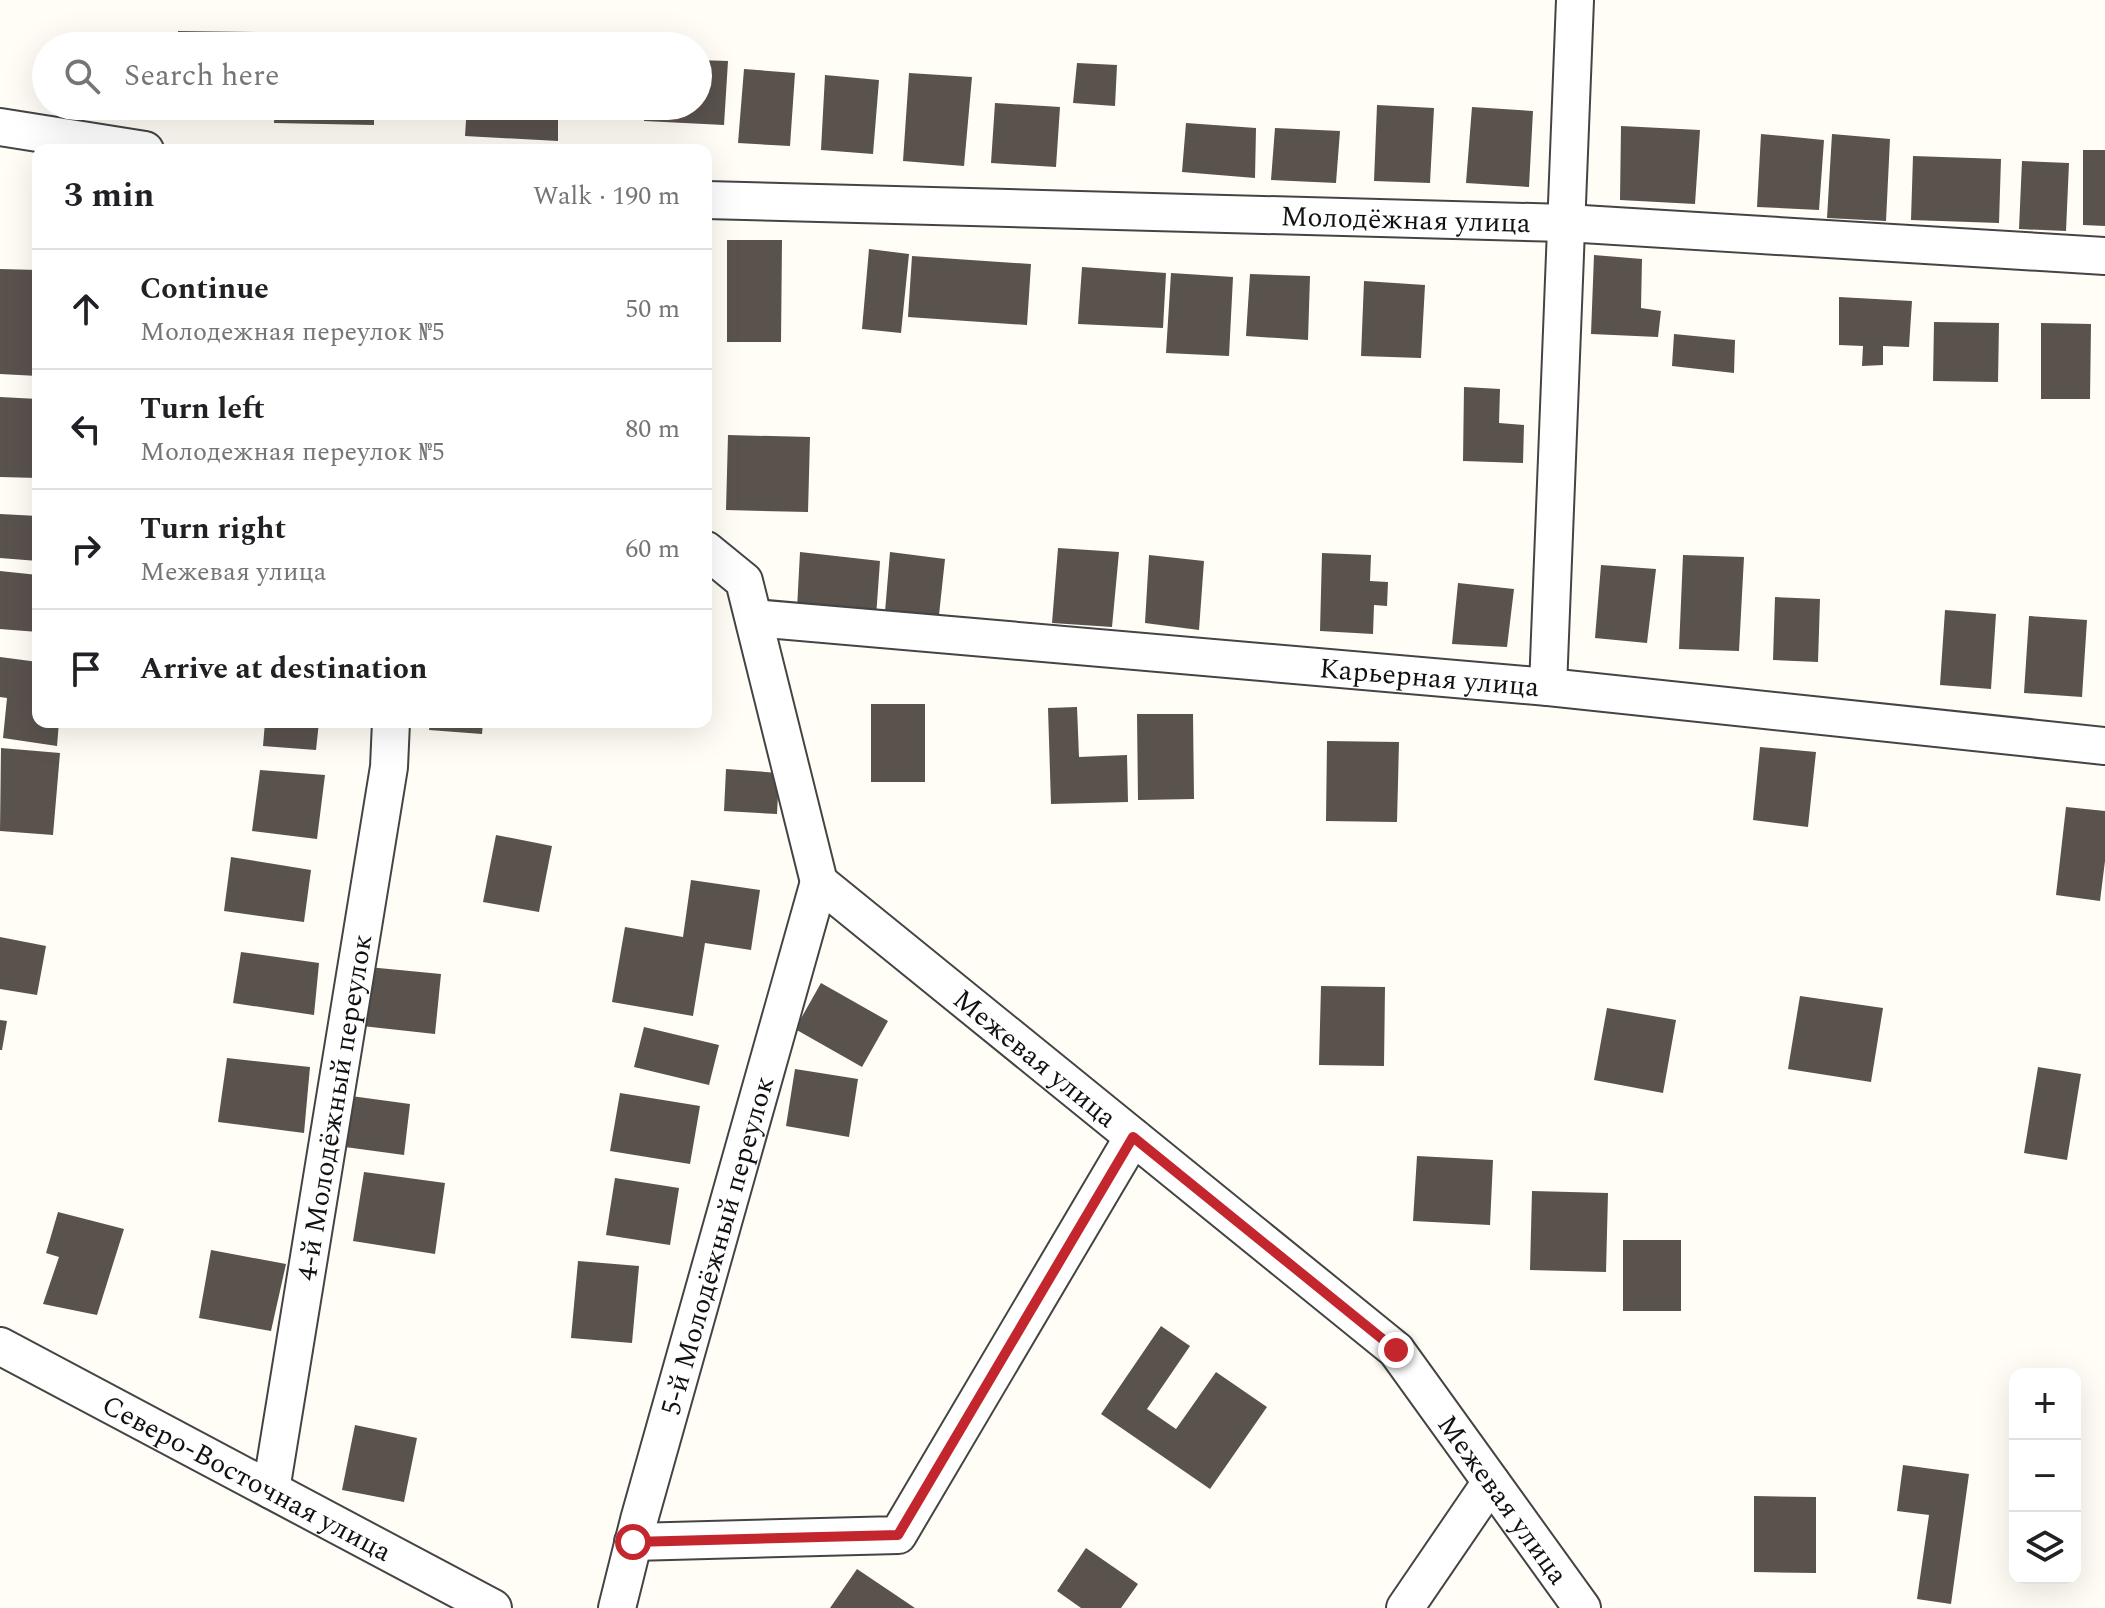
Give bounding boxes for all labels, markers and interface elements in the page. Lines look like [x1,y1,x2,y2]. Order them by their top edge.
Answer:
search box [32,32,712,120]
text: Search here [124,53,280,99]
icon: search [60,54,104,98]
text: 3 min [64,170,154,222]
text: Walk · 190 m [533,176,680,216]
street label: Молодёжная улица [1280,195,1532,245]
text: Continue [140,266,269,312]
icon: ahead [64,287,108,331]
text: 50 m [625,289,680,329]
text: Молодежная переулок №5 [140,312,445,352]
text: Turn left [140,386,265,432]
icon: left [64,407,108,451]
text: 80 m [625,409,680,449]
text: Молодежная переулок №5 [140,432,445,472]
text: Turn right [140,506,286,552]
icon: right [64,527,108,571]
text: 60 m [625,529,680,569]
text: Межевая улица [140,552,327,592]
text: Arrive at destination [140,646,427,692]
icon: arrive [64,647,108,691]
street label: Карьерная улица [1318,647,1541,709]
street label: 4-й Молодёжный переулок [286,931,384,1284]
street label: Межевая улица [943,979,1126,1139]
street label: 5-й Молодёжный переулок [650,1071,786,1420]
route end [1378,1332,1414,1368]
map controls [2009,1368,2081,1584]
button: + [2009,1368,2081,1440]
street label: Северо-Восточная улица [94,1384,399,1574]
street label: Межевая улица [1426,1406,1579,1594]
button: − [2009,1440,2081,1512]
button: layers [2009,1512,2081,1584]
route start [615,1524,651,1560]

